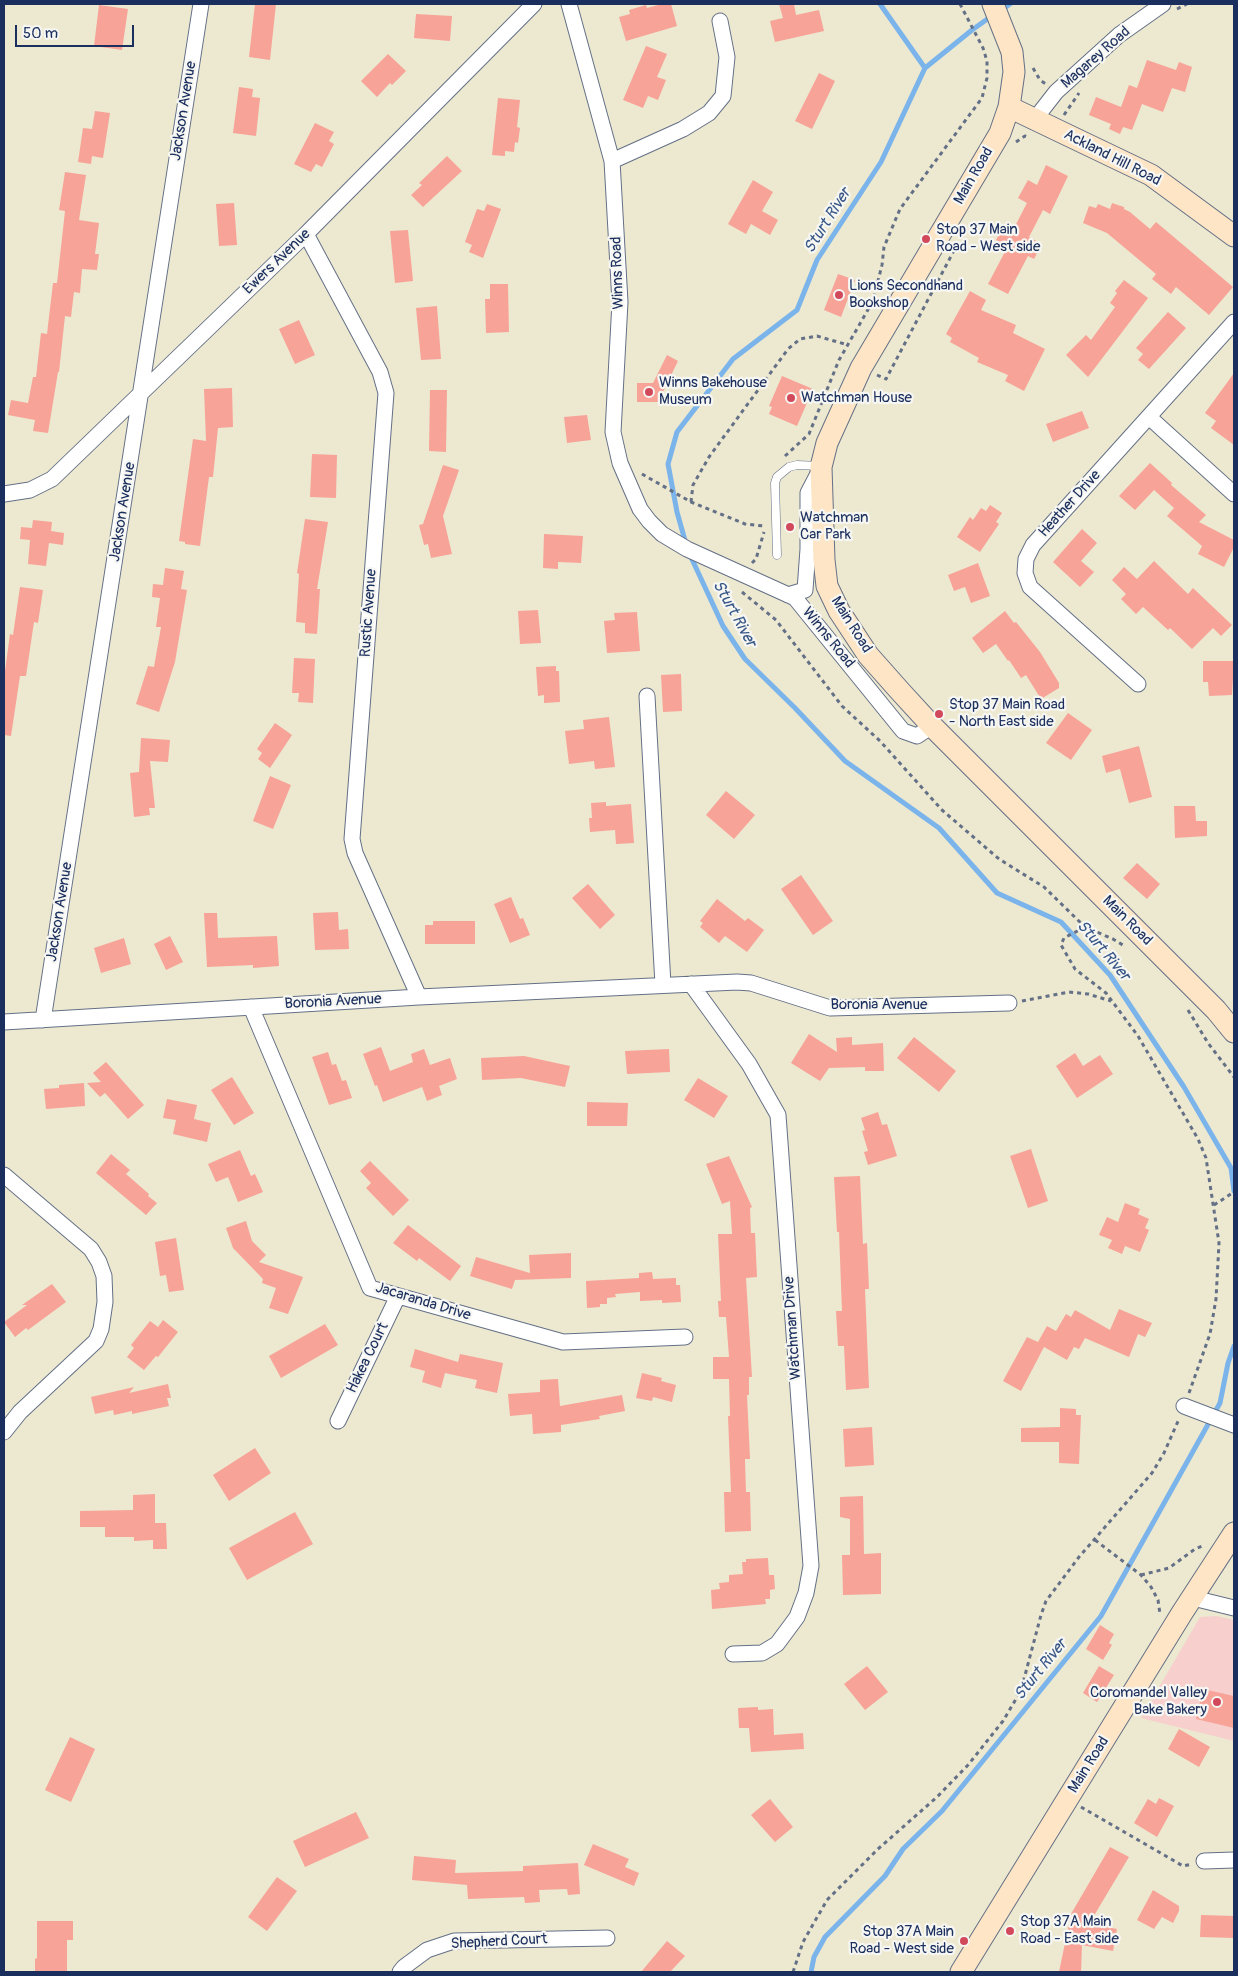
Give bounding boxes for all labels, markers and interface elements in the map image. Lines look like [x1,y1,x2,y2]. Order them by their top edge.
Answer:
scale bar [18,15,136,47]
street label: Magarey Road [1058,23,1134,93]
text: 50 m [23,24,58,43]
street label: Jackson Avenue [167,60,201,162]
street label: Ackland Hill Road [1061,126,1163,190]
street label: Main Road [950,144,998,208]
water label: Sturt River [801,185,855,257]
place label: Stop 37 Main Road - West side [936,221,1040,256]
street label: Ewers Avenue [240,225,314,299]
marker: Stop 37 Main Road - West side [920,233,932,245]
street label: Winns Road [608,236,628,310]
place label: Lions Secondhand Bookshop [849,277,963,312]
marker: Lions Secondhand Bookshop [833,289,845,301]
place label: Winns Bakehouse Museum [659,374,767,409]
marker: Winns Bakehouse Museum [643,386,655,398]
place label: Watchman House [801,389,912,407]
marker: Watchman House [785,392,797,404]
street label: Jackson Avenue [106,461,140,563]
street label: Heather Drive [1035,467,1105,541]
place label: Watchman Car Park [800,509,868,544]
marker: Watchman Car Park [784,521,796,533]
street label: Rustic Avenue [357,568,381,658]
water label: Sturt River [708,577,760,651]
street label: Main Road [827,593,875,657]
street label: Winns Road [798,604,858,672]
place label: Stop 37 Main Road - North East side [949,696,1065,731]
marker: Stop 37 Main Road - North East side [933,708,945,720]
street label: Jackson Avenue [43,861,77,963]
street label: Main Road [1098,892,1156,950]
water label: Sturt River [1072,917,1134,985]
street label: Boronia Avenue [284,990,382,1014]
street label: Boronia Avenue [830,996,928,1014]
street label: Watchman Drive [780,1276,806,1380]
street label: Jacaranda Drive [373,1279,473,1325]
street label: Hakea Court [343,1320,393,1396]
water label: Sturt River [1011,1636,1071,1704]
place label: Coromandel Valley Bake Bakery [1090,1684,1207,1719]
marker: Coromandel Valley Bake Bakery [1211,1696,1223,1708]
street label: Main Road [1065,1733,1113,1797]
place label: Stop 37A Main Road - East side [1020,1913,1119,1948]
place label: Stop 37A Main Road - West side [850,1923,954,1958]
marker: Stop 37A Main Road - East side [1004,1925,1016,1937]
street label: Shepherd Court [450,1930,548,1954]
marker: Stop 37A Main Road - West side [958,1935,970,1947]

